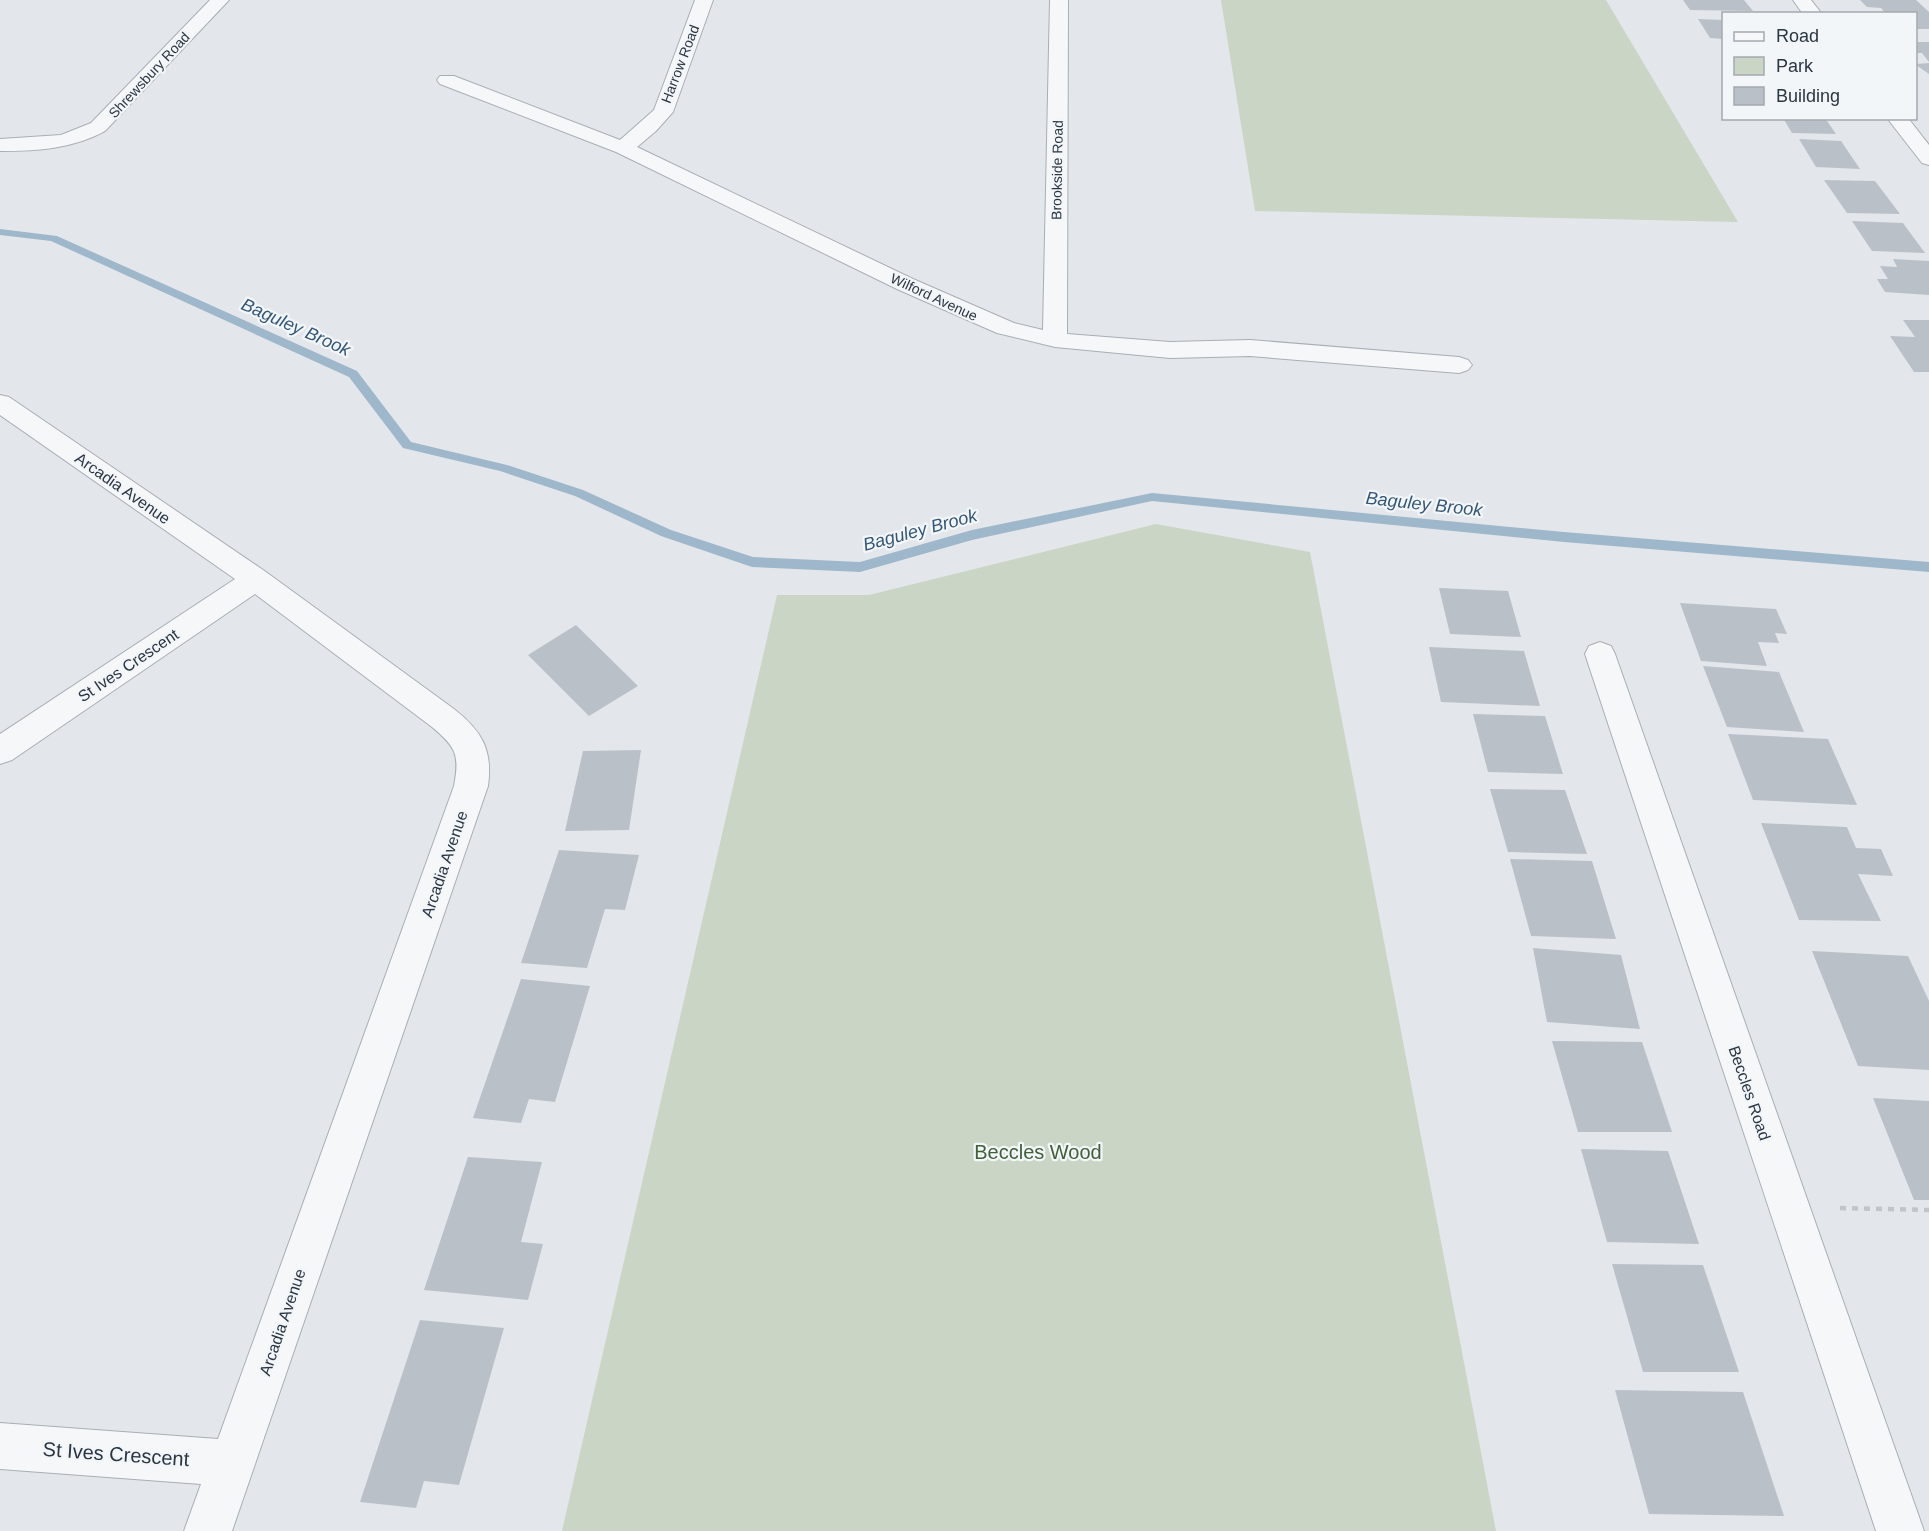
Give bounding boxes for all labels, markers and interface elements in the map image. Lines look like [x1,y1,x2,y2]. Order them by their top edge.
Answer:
legend [1722,12,1917,120]
street label: Harrow Road [658,23,702,105]
text: Road [1776,26,1819,46]
street label: Shrewsbury Road [105,29,193,121]
text: Park [1776,56,1814,76]
text: Building [1776,86,1840,106]
street label: Brookside Road [1048,120,1066,220]
street label: Wilford Avenue [888,270,980,324]
water label: Baguley Brook [238,294,354,360]
street label: Arcadia Avenue [72,449,173,527]
water label: Baguley Brook [1365,488,1484,520]
water label: Baguley Brook [861,505,980,555]
street label: St Ives Crescent [75,625,182,705]
street label: Arcadia Avenue [418,808,471,920]
street label: Beccles Road [1725,1044,1774,1143]
park label: Beccles Wood [974,1141,1102,1163]
street label: Arcadia Avenue [256,1266,309,1378]
street label: St Ives Crescent [42,1438,190,1470]

